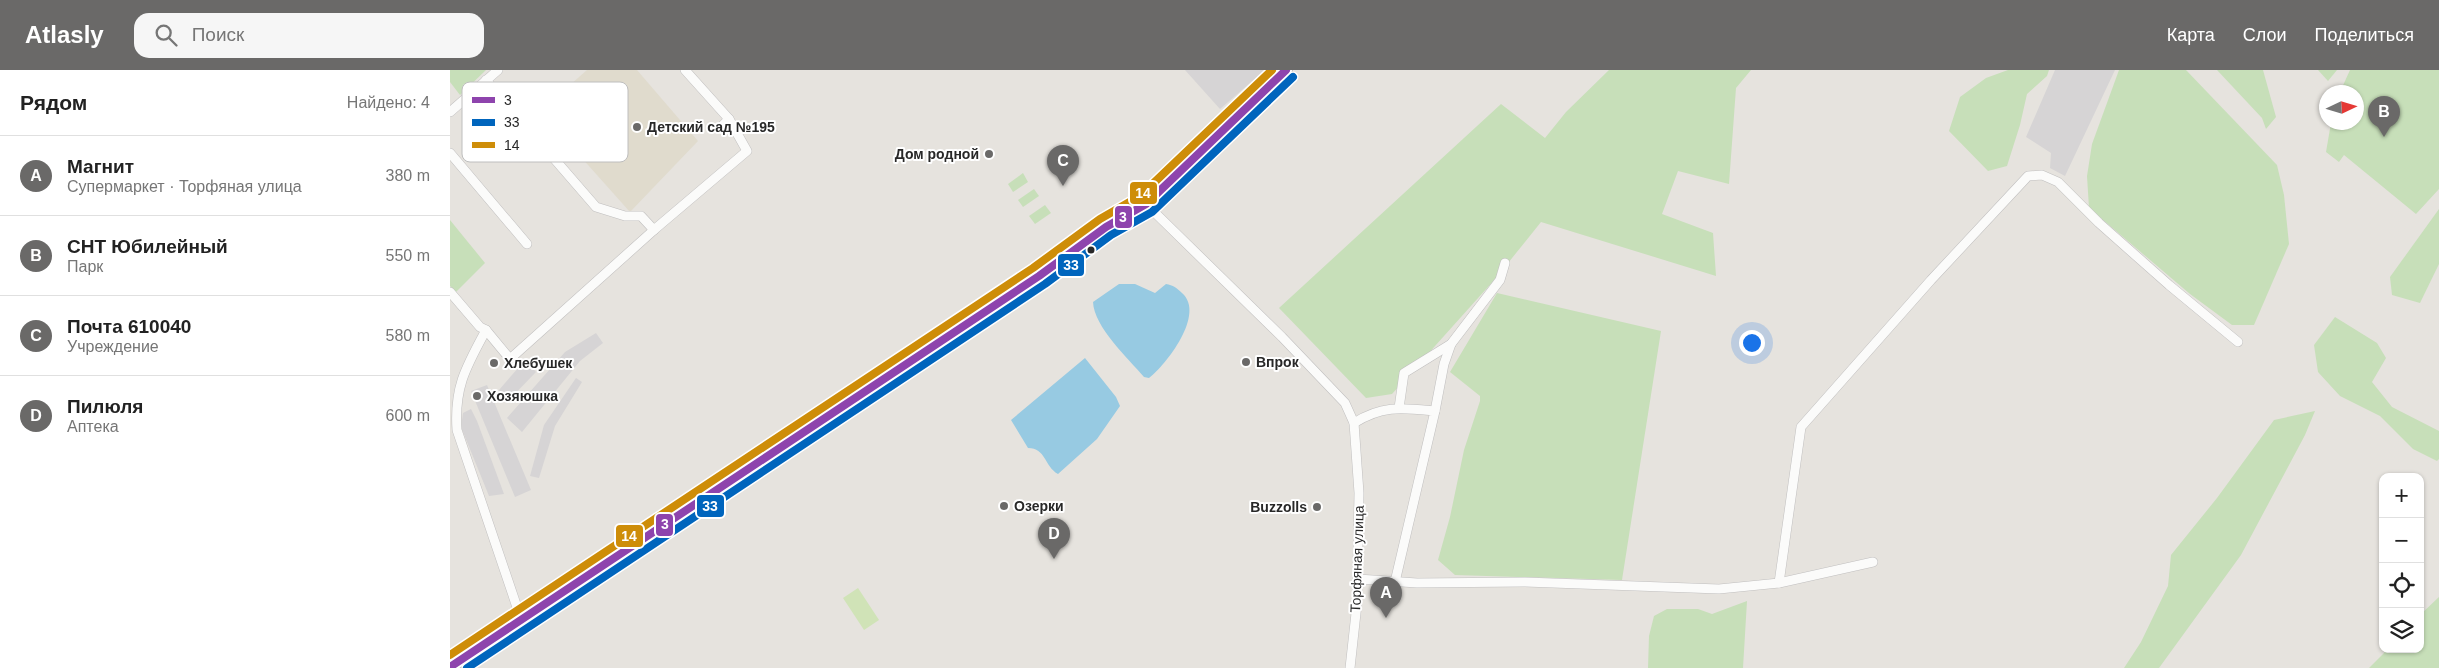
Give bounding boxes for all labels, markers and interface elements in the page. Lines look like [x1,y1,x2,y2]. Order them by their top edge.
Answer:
search box [134,13,484,58]
text: Atlasly [25,21,104,48]
icon: search [152,21,180,49]
text: Поиск [192,24,244,45]
text: Карта [2167,25,2215,45]
text: Слои [2243,25,2287,45]
text: Поделиться [2315,25,2414,45]
legend [462,82,628,162]
north arrow [2319,85,2364,130]
text: Рядом [20,91,87,114]
text: 3 [504,92,512,108]
text: Найдено: 4 [347,94,430,111]
pin: B [2368,96,2400,137]
text: 33 [504,114,520,130]
place label: Детский сад №195 [647,119,775,135]
marker: Детский сад №195 [631,121,643,133]
text: 14 [504,137,520,153]
pin: C [1047,145,1079,186]
place label: Дом родной [895,146,979,162]
marker: Дом родной [983,148,995,160]
text: Магнит [67,156,134,177]
text: A [30,167,42,184]
text: 380 m [386,167,430,184]
text: Супермаркет · Торфяная улица [67,178,302,195]
line badge: 14 [1129,181,1158,205]
text: 14 [1135,185,1151,201]
line badge: 3 [1114,205,1133,229]
text: 3 [1119,209,1127,225]
text: СНТ Юбилейный [67,236,228,257]
unlabelled marker [1086,245,1096,255]
text: B [30,247,42,264]
text: 550 m [386,247,430,264]
line badge: 33 [1057,253,1085,277]
text: 33 [1063,257,1079,273]
text: Парк [67,258,103,275]
text: Почта 610040 [67,316,191,337]
text: C [30,327,42,344]
text: 580 m [386,327,430,344]
your location [1739,330,1765,356]
text: Учреждение [67,338,159,355]
place label: Впрок [1256,354,1300,370]
place label: Хлебушек [504,355,573,371]
marker: Впрок [1240,356,1252,368]
marker: Хлебушек [488,357,500,369]
place label: Хозяюшка [487,388,558,404]
marker: Хозяюшка [471,390,483,402]
text: Пилюля [67,396,143,417]
text: D [30,407,42,424]
text: 600 m [386,407,430,424]
text: Аптека [67,418,119,435]
map controls [2379,473,2424,653]
button: + [2379,473,2424,518]
line badge: 33 [696,494,725,518]
text: 33 [702,498,718,514]
place label: Озерки [1014,498,1064,514]
place label: Buzzolls [1250,499,1307,515]
marker: Озерки [998,500,1010,512]
marker: Buzzolls [1311,501,1323,513]
street label: Торфяная улица [1347,505,1367,613]
line badge: 3 [655,513,674,537]
text: 3 [661,516,669,532]
pin: D [1038,518,1070,559]
button: − [2379,518,2424,563]
line badge: 14 [615,524,644,548]
text: 14 [621,528,637,544]
button: locate [2379,563,2424,608]
pin: A [1370,577,1402,618]
button: layers [2379,608,2424,653]

